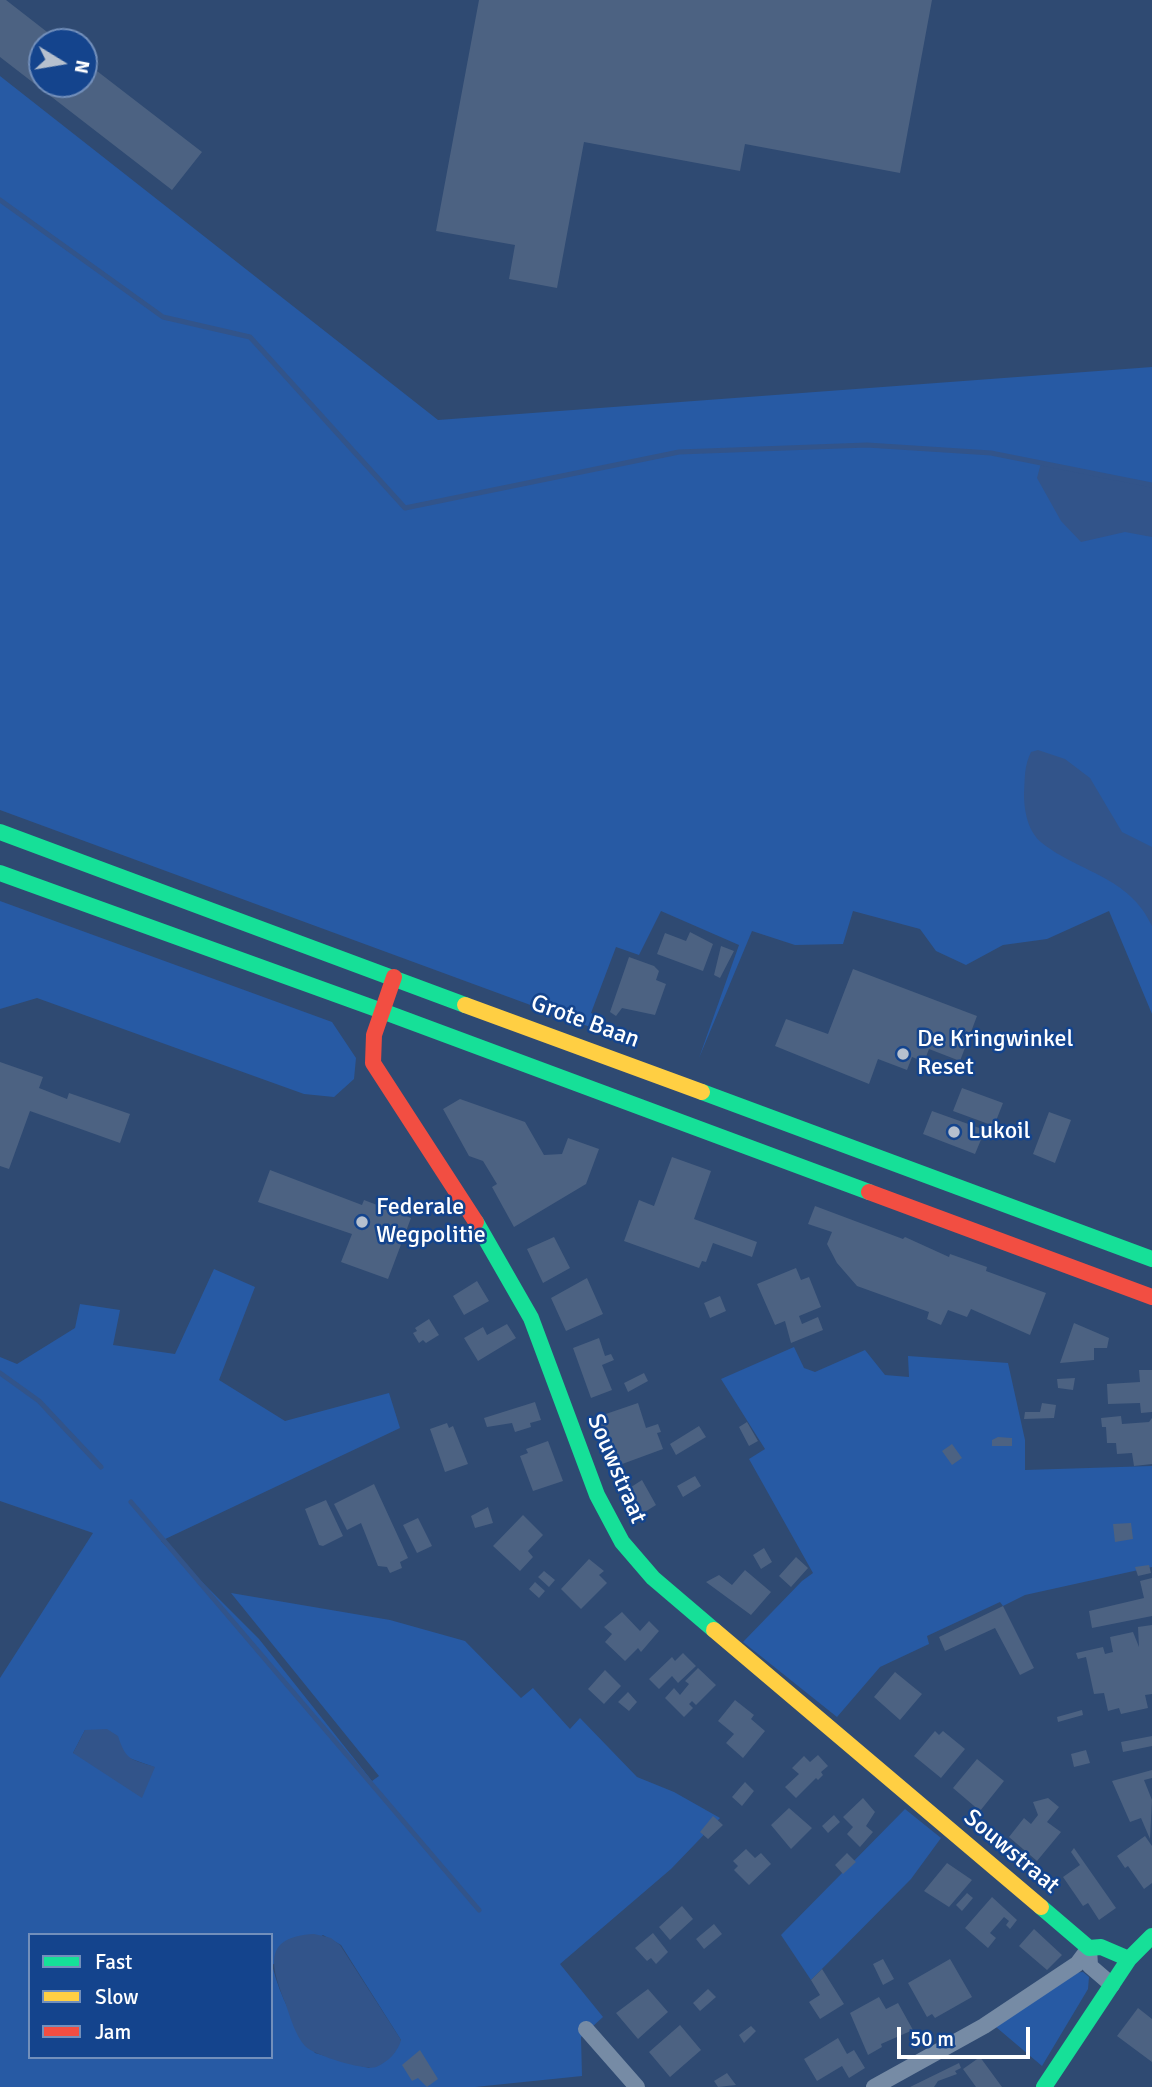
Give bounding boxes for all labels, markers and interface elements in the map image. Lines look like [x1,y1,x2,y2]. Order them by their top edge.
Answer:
north arrow [28,28,98,98]
text: N [69,58,95,75]
street label: Grote Baan [527,989,643,1055]
place label: De Kringwinkel Reset [917,1026,1074,1082]
marker: De Kringwinkel Reset [895,1046,911,1062]
place label: Lukoil [968,1118,1031,1146]
marker: Lukoil [946,1124,962,1140]
place label: Federale Wegpolitie [376,1194,486,1250]
marker: Federale Wegpolitie [354,1214,370,1230]
street label: Souwstraat [580,1410,652,1528]
street label: Souwstraat [957,1804,1065,1900]
legend [28,1933,273,2059]
text: Fast [95,1949,132,1975]
text: Slow [95,1984,139,2010]
scale bar [900,2014,1033,2058]
text: Jam [95,2019,131,2045]
text: 50 m [910,2026,954,2052]

